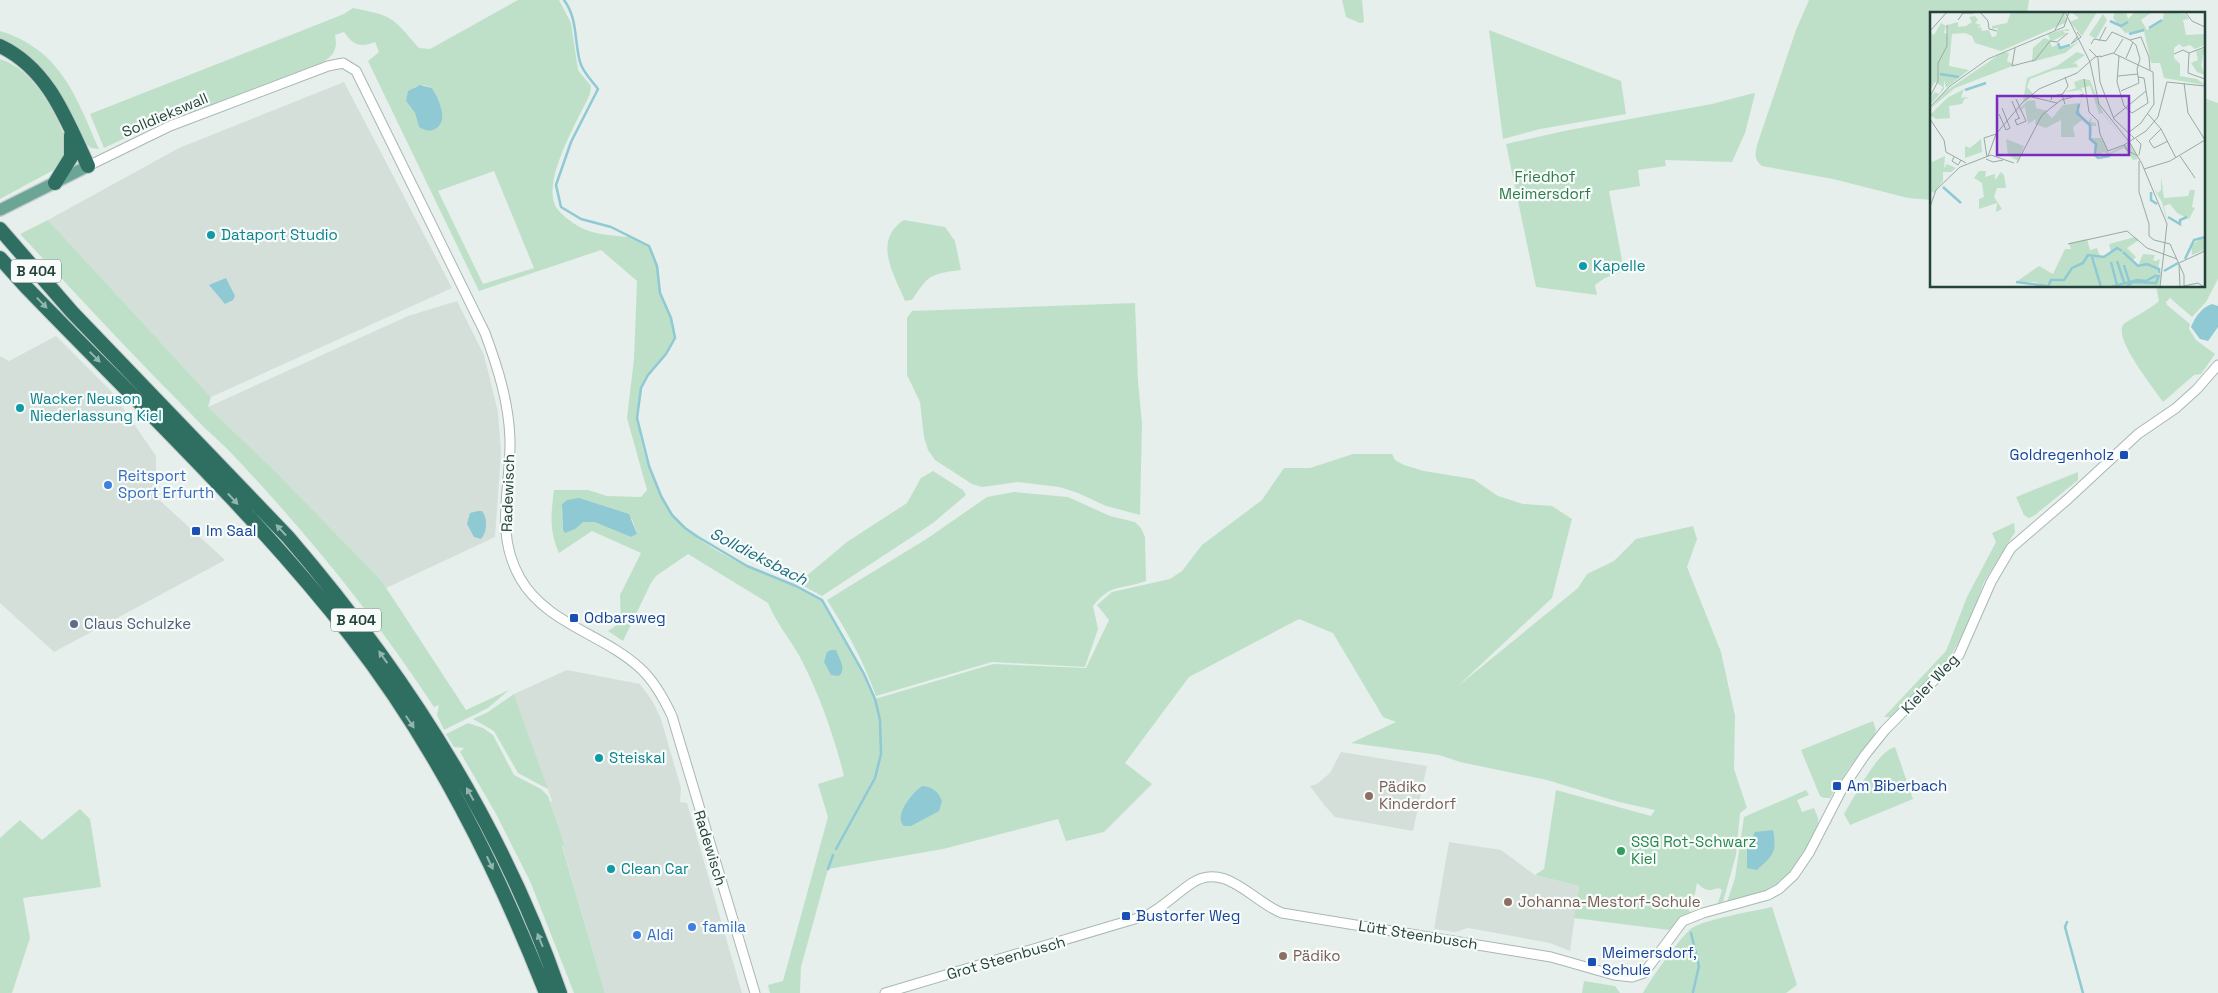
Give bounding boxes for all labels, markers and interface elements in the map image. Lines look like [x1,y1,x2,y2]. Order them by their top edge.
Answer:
inset map [1930,12,2206,288]
street label: Solldiekswall [119,88,211,141]
park label: Friedhof Meimersdorf [1499,167,1591,203]
place label: Dataport Studio [221,225,338,244]
marker: Dataport Studio [205,229,217,241]
place label: Kapelle [1593,256,1646,275]
road number: B 404 [11,260,61,282]
marker: Kapelle [1577,260,1589,272]
one-way arrow [36,297,48,309]
one-way arrow [89,351,101,363]
place label: Wacker Neuson Niederlassung Kiel [30,389,162,425]
marker: Wacker Neuson Niederlassung Kiel [14,402,26,414]
place label: Goldregenholz [2010,445,2114,464]
marker: Goldregenholz [2118,449,2130,461]
street label: Radewisch [497,454,518,532]
place label: Reitsport Sport Erfurth [118,466,214,502]
marker: Reitsport Sport Erfurth [102,479,114,491]
one-way arrow [227,493,239,505]
place label: Im Saal [206,521,257,540]
water label: Solldieksbach [706,523,812,591]
marker: Im Saal [190,525,202,537]
one-way arrow [275,525,287,537]
road number: B 404 [331,608,381,632]
place label: Odbarsweg [584,608,666,627]
marker: Odbarsweg [568,612,580,624]
place label: Claus Schulzke [84,614,191,633]
marker: Claus Schulzke [68,618,80,630]
one-way arrow [378,650,388,663]
street label: Kieler Weg [1897,650,1962,718]
one-way arrow [405,715,415,728]
place label: Steiskal [609,748,665,767]
marker: Steiskal [593,752,605,764]
place label: Am Biberbach [1847,776,1947,795]
place label: Pädiko Kinderdorf [1379,777,1457,813]
marker: Am Biberbach [1831,780,1843,792]
one-way arrow [465,787,474,800]
marker: Pädiko Kinderdorf [1363,790,1375,802]
street label: Radewisch [690,808,731,888]
place label: SSG Rot-Schwarz Kiel [1631,832,1756,868]
marker: SSG Rot-Schwarz Kiel [1615,845,1627,857]
one-way arrow [486,856,494,870]
place label: Clean Car [621,859,689,878]
marker: Clean Car [605,863,617,875]
place label: Johanna-Mestorf-Schule [1518,892,1701,911]
marker: Johanna-Mestorf-Schule [1502,896,1514,908]
place label: Bustorfer Weg [1136,906,1240,925]
marker: Bustorfer Weg [1120,910,1132,922]
street label: Lütt Steenbusch [1357,916,1479,953]
place label: famila [702,917,746,936]
marker: famila [686,921,698,933]
place label: Aldi [647,925,673,944]
marker: Aldi [631,929,643,941]
street label: Grot Steenbusch [944,931,1067,984]
one-way arrow [536,932,544,947]
place label: Meimersdorf, Schule [1602,943,1697,979]
place label: Pädiko [1293,946,1341,965]
marker: Pädiko [1277,950,1289,962]
marker: Meimersdorf, Schule [1586,956,1598,968]

